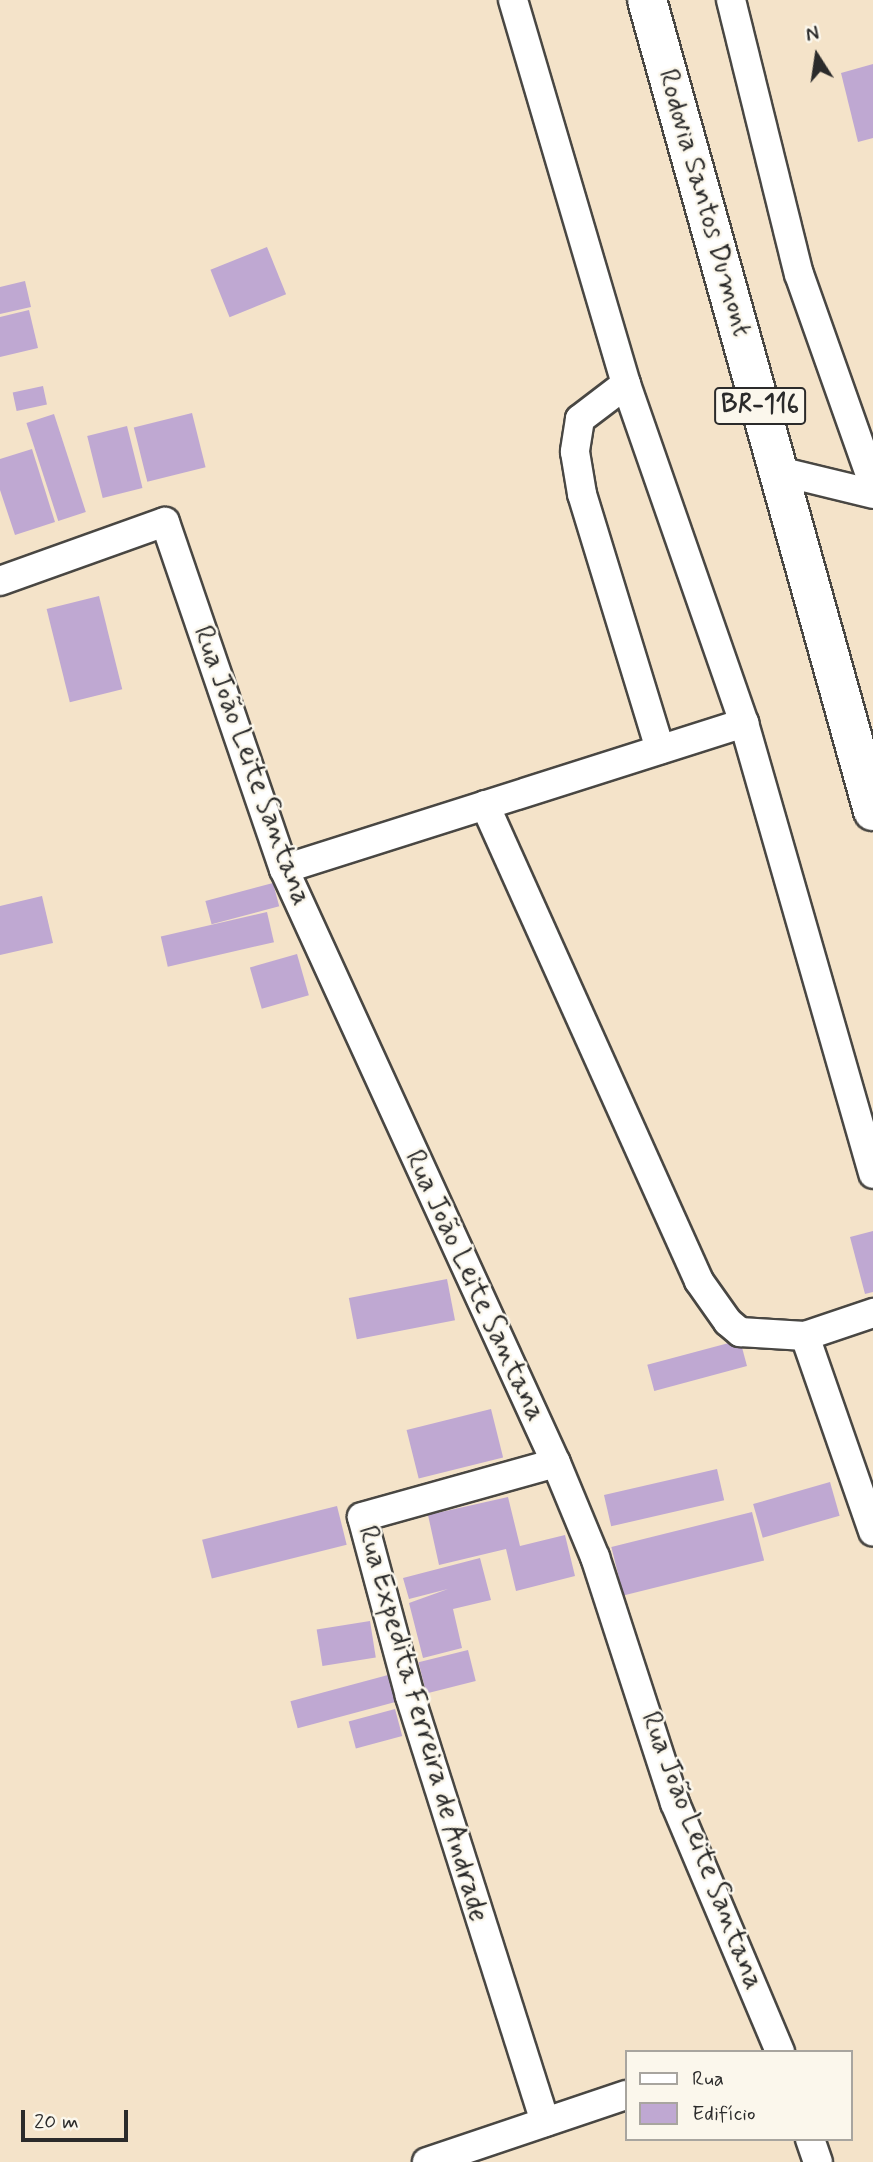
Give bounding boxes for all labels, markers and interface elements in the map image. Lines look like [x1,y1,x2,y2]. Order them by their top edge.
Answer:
north arrow [782,21,852,91]
text: N [804,21,821,49]
street label: Rodovia Santos Dumont [648,60,760,346]
road number: BR-116 [713,384,807,428]
street label: Rua João Leite Santana [186,625,316,907]
street label: Rua João Leite Santana [398,1149,550,1423]
street label: Rua Expedita Ferreira de Andrade [350,1525,494,1923]
street label: Rua João Leite Santana [634,1711,768,1991]
legend [624,2050,852,2141]
text: Rua [692,2065,724,2093]
scale bar [24,2096,131,2140]
text: Edifício [692,2100,756,2128]
text: 20 m [34,2108,79,2136]

